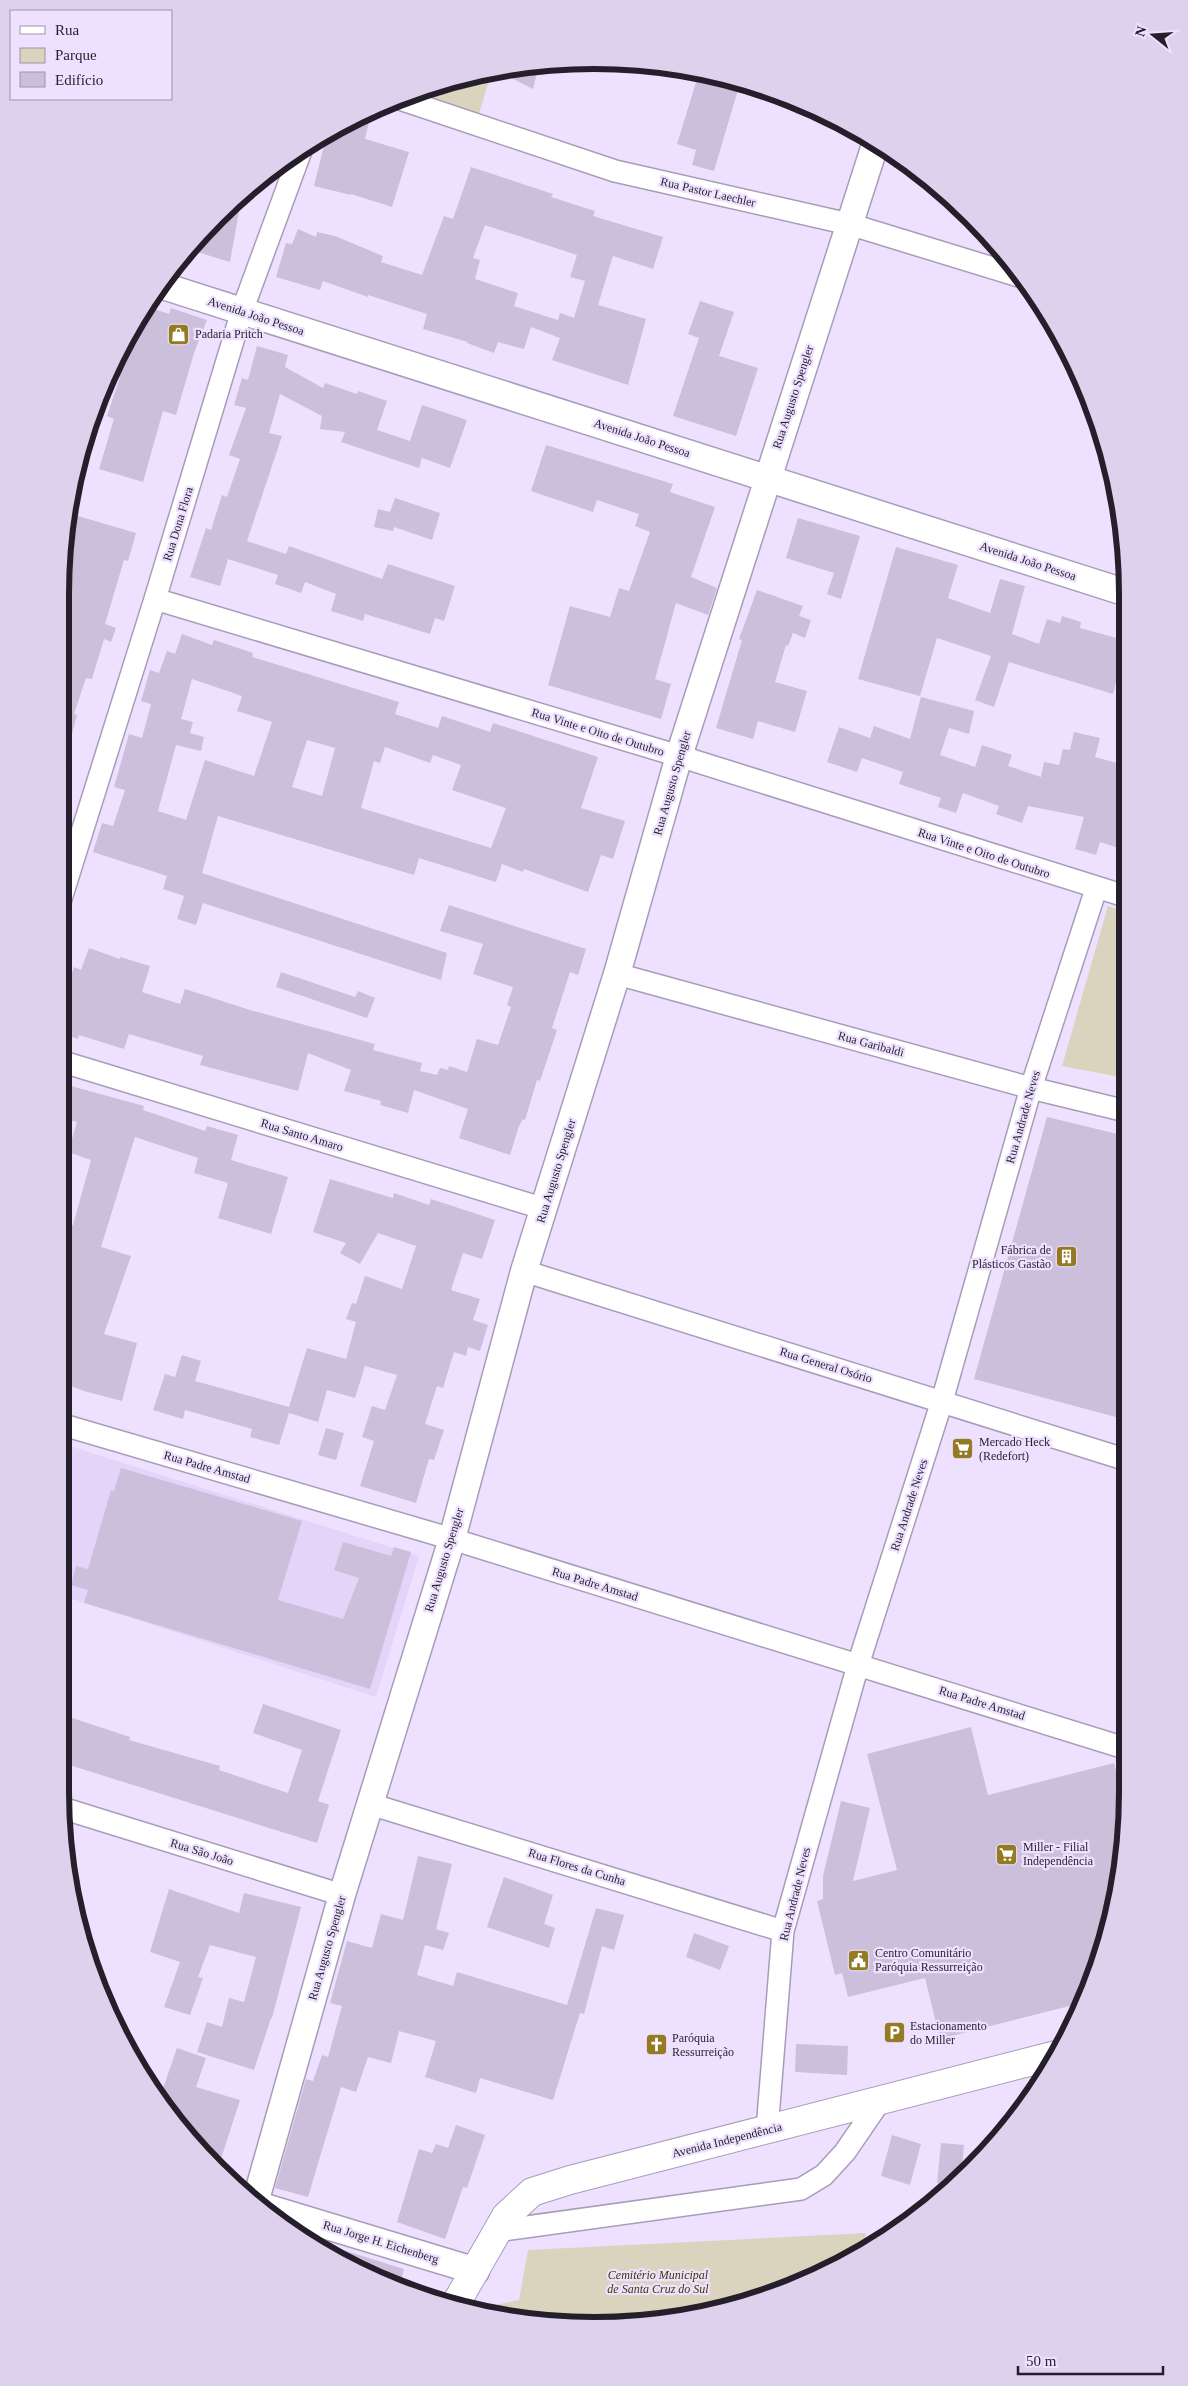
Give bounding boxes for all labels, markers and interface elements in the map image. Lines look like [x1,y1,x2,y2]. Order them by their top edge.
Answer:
legend [10,10,172,100]
north arrow [1128,10,1178,60]
text: Rua [55,22,80,38]
text: N [1132,24,1150,38]
text: Parque [55,47,97,63]
text: Edifício [55,72,103,88]
street label: Rua Pastor Laechler [659,174,757,210]
street label: Avenida João Pessoa [206,294,307,338]
shop icon: Padaria Pritch [167,322,191,346]
place label: Padaria Pritch [195,327,263,341]
street label: Rua Augusto Spengler [770,343,816,451]
street label: Avenida João Pessoa [592,416,693,460]
street label: Rua Dona Flora [160,485,196,563]
street label: Avenida João Pessoa [978,539,1079,583]
street label: Rua Vinte e Oito de Outubro [530,705,666,759]
street label: Rua Augusto Spengler [650,729,694,837]
street label: Rua Vinte e Oito de Outubro [916,825,1052,881]
street label: Rua Garibaldi [837,1028,906,1060]
street label: Rua Andrade Neves [1003,1069,1043,1165]
street label: Rua Santo Amaro [259,1116,345,1154]
street label: Rua Augusto Spengler [534,1117,578,1225]
place label: Fábrica de Plásticos Gastão [972,1243,1051,1271]
building icon: Fábrica de Plásticos Gastão [1055,1245,1079,1269]
street label: Rua General Osório [778,1344,874,1386]
place label: Mercado Heck (Redefort) [979,1435,1050,1463]
supermarket icon: Mercado Heck (Redefort) [951,1437,975,1461]
street label: Rua Padre Amstad [162,1448,252,1486]
street label: Rua Andrade Neves [888,1457,931,1553]
street label: Rua Augusto Spengler [422,1506,466,1614]
street label: Rua Padre Amstad [550,1564,640,1604]
street label: Rua Padre Amstad [937,1683,1027,1723]
street label: Rua São João [169,1836,235,1868]
place label: Miller - Filial Independência [1023,1840,1094,1868]
supermarket icon: Miller - Filial Independência [995,1842,1019,1866]
street label: Rua Andrade Neves [777,1845,813,1942]
street label: Rua Flores da Cunha [527,1846,628,1889]
street label: Rua Augusto Spengler [305,1894,349,2002]
place label: Centro Comunitário Paróquia Ressurreição [875,1946,983,1974]
public building icon: Centro Comunitário Paróquia Ressurreição [847,1948,871,1972]
place label: Estacionamento do Miller [910,2019,987,2047]
parking icon: Estacionamento do Miller [882,2021,906,2045]
place label: Paróquia Ressurreição [672,2031,734,2059]
church icon: Paróquia Ressurreição [644,2033,668,2057]
street label: Avenida Independência [671,2119,784,2160]
street label: Rua Jorge H. Eichenberg [321,2218,441,2266]
park label: Cemitério Municipal de Santa Cruz do Sul [607,2268,709,2296]
scale bar [1018,2344,1163,2376]
text: 50 m [1026,2353,1057,2369]

